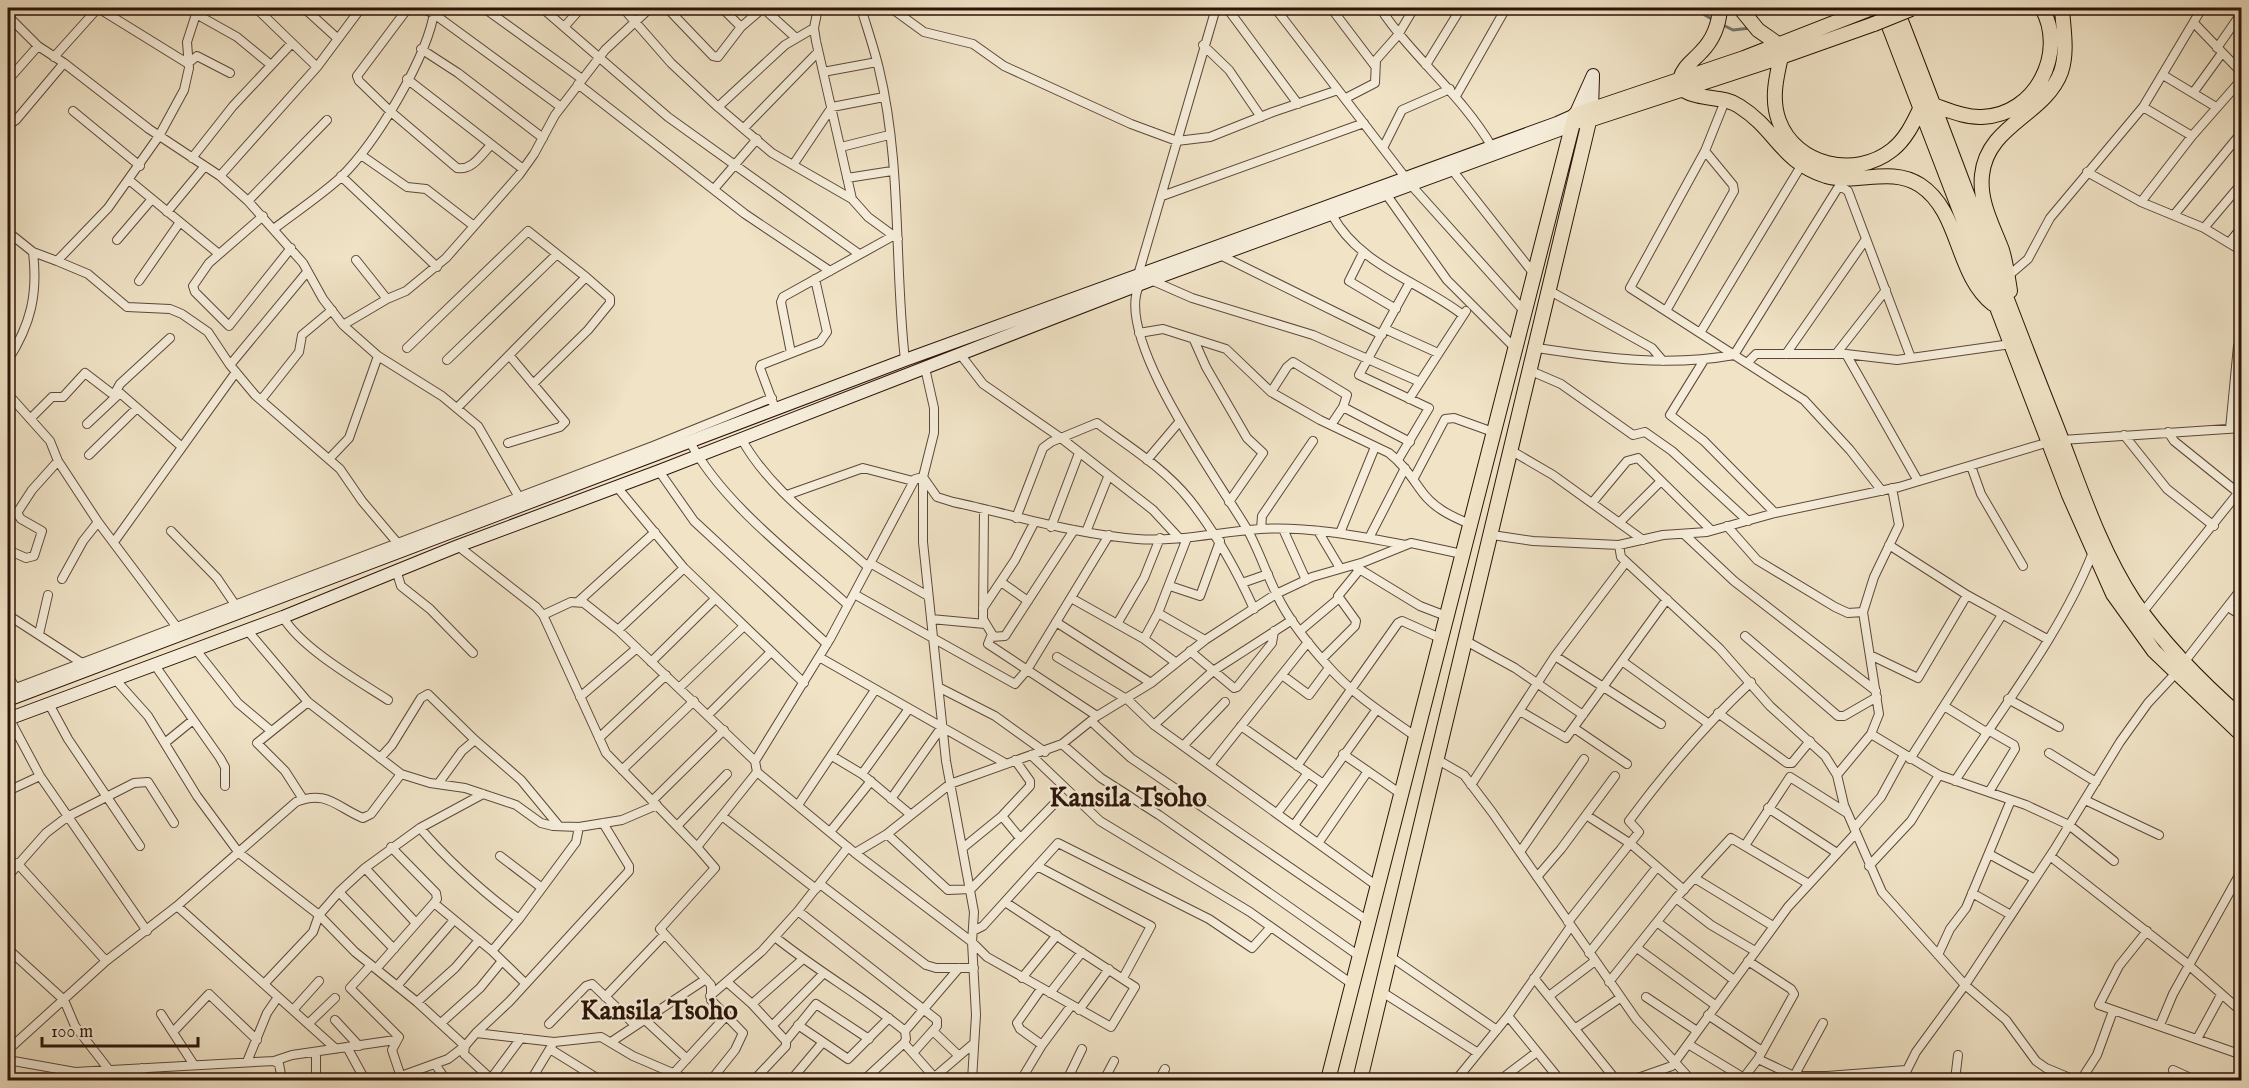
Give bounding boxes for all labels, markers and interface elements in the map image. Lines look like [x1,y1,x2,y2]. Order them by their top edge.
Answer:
district label: Kansila Tsoho [1049,782,1207,816]
district label: Kansila Tsoho [580,995,738,1029]
scale bar [42,1010,198,1048]
text: 100 m [51,1021,93,1044]

